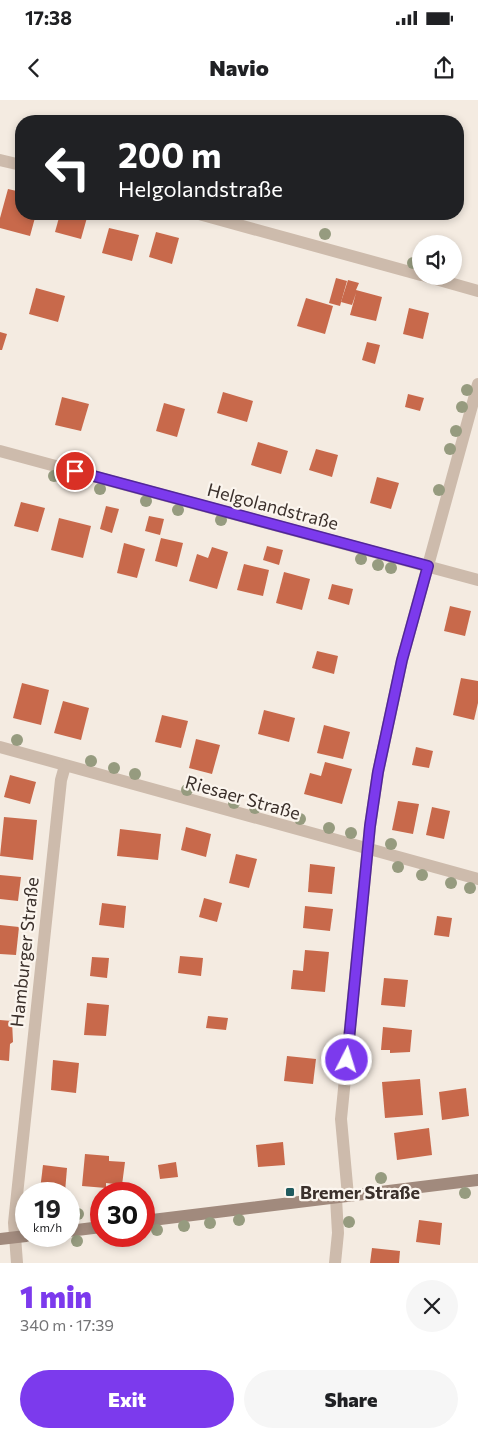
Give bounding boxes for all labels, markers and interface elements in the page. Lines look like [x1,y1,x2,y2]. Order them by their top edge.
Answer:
text: 17:38 [25,6,72,29]
icon: back [20,54,48,82]
text: Navio [209,54,269,81]
icon: share [430,54,458,82]
text: 200 m [118,132,221,175]
icon: left [35,135,100,200]
text: Helgolandstraße [118,175,283,202]
map controls [412,235,462,285]
button: sound [412,235,462,285]
pin [54,450,96,492]
icon: arrive [61,457,89,485]
street label: Helgolandstraße [205,478,341,534]
street label: Riesaer Straße [183,770,303,824]
street label: Hamburger Straße [5,876,43,1028]
position arrow [320,1033,372,1085]
place label: Bremer Straße [300,1181,420,1203]
speed limit sign: 30 [90,1182,155,1247]
marker: Bremer Straße [284,1186,296,1198]
text: 19 [34,1193,61,1223]
text: km/h [33,1220,62,1234]
text: 1 min [20,1277,92,1314]
button: close [406,1280,458,1332]
text: 340 m · 17:39 [20,1315,114,1334]
button: Exit [20,1370,234,1428]
button: Share [244,1370,458,1428]

